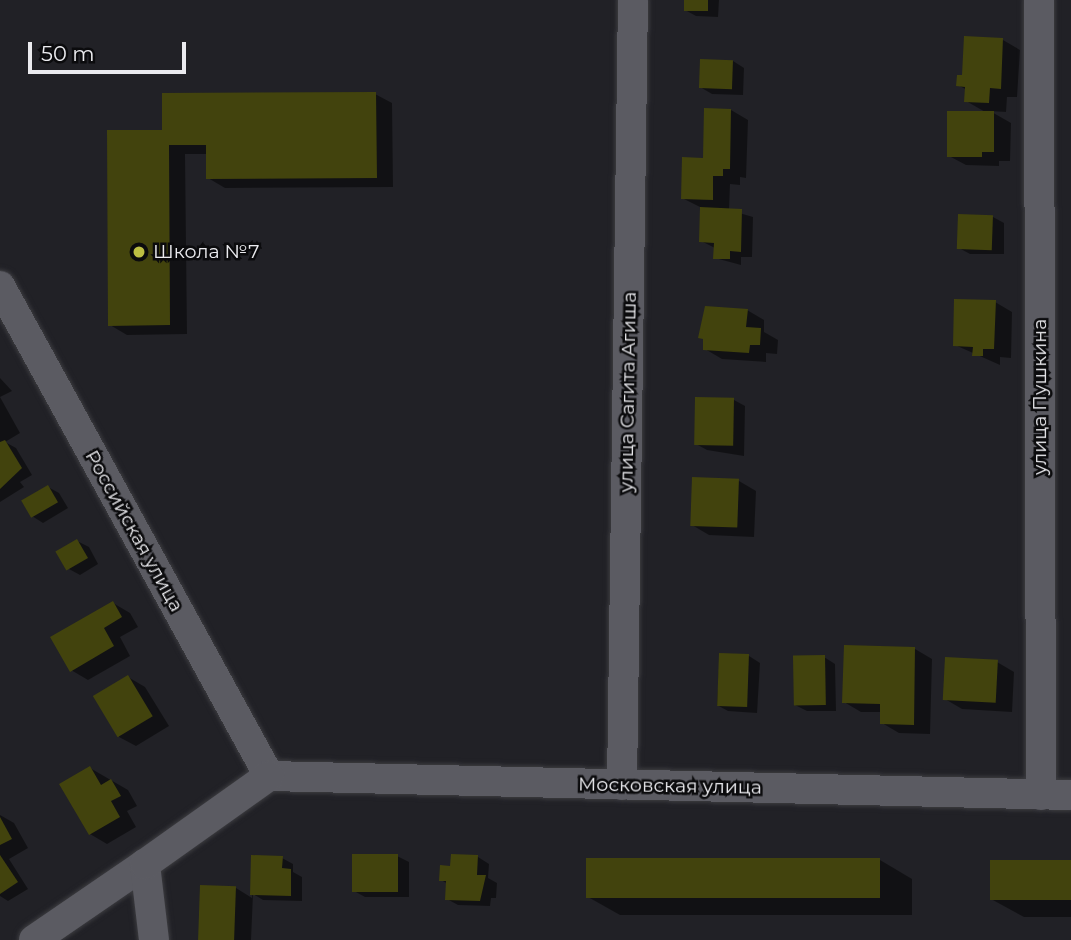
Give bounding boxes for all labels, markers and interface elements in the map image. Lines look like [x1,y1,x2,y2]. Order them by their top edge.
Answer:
scale bar [32,28,189,72]
text: 50 m [41,41,95,66]
place label: Школа №7 [153,241,259,263]
marker: Школа №7 [131,244,147,260]
street label: улица Сагита Агиша [615,291,641,493]
street label: улица Пушкина [1029,319,1051,475]
street label: Российская улица [80,446,188,616]
street label: Московская улица [578,773,762,799]

